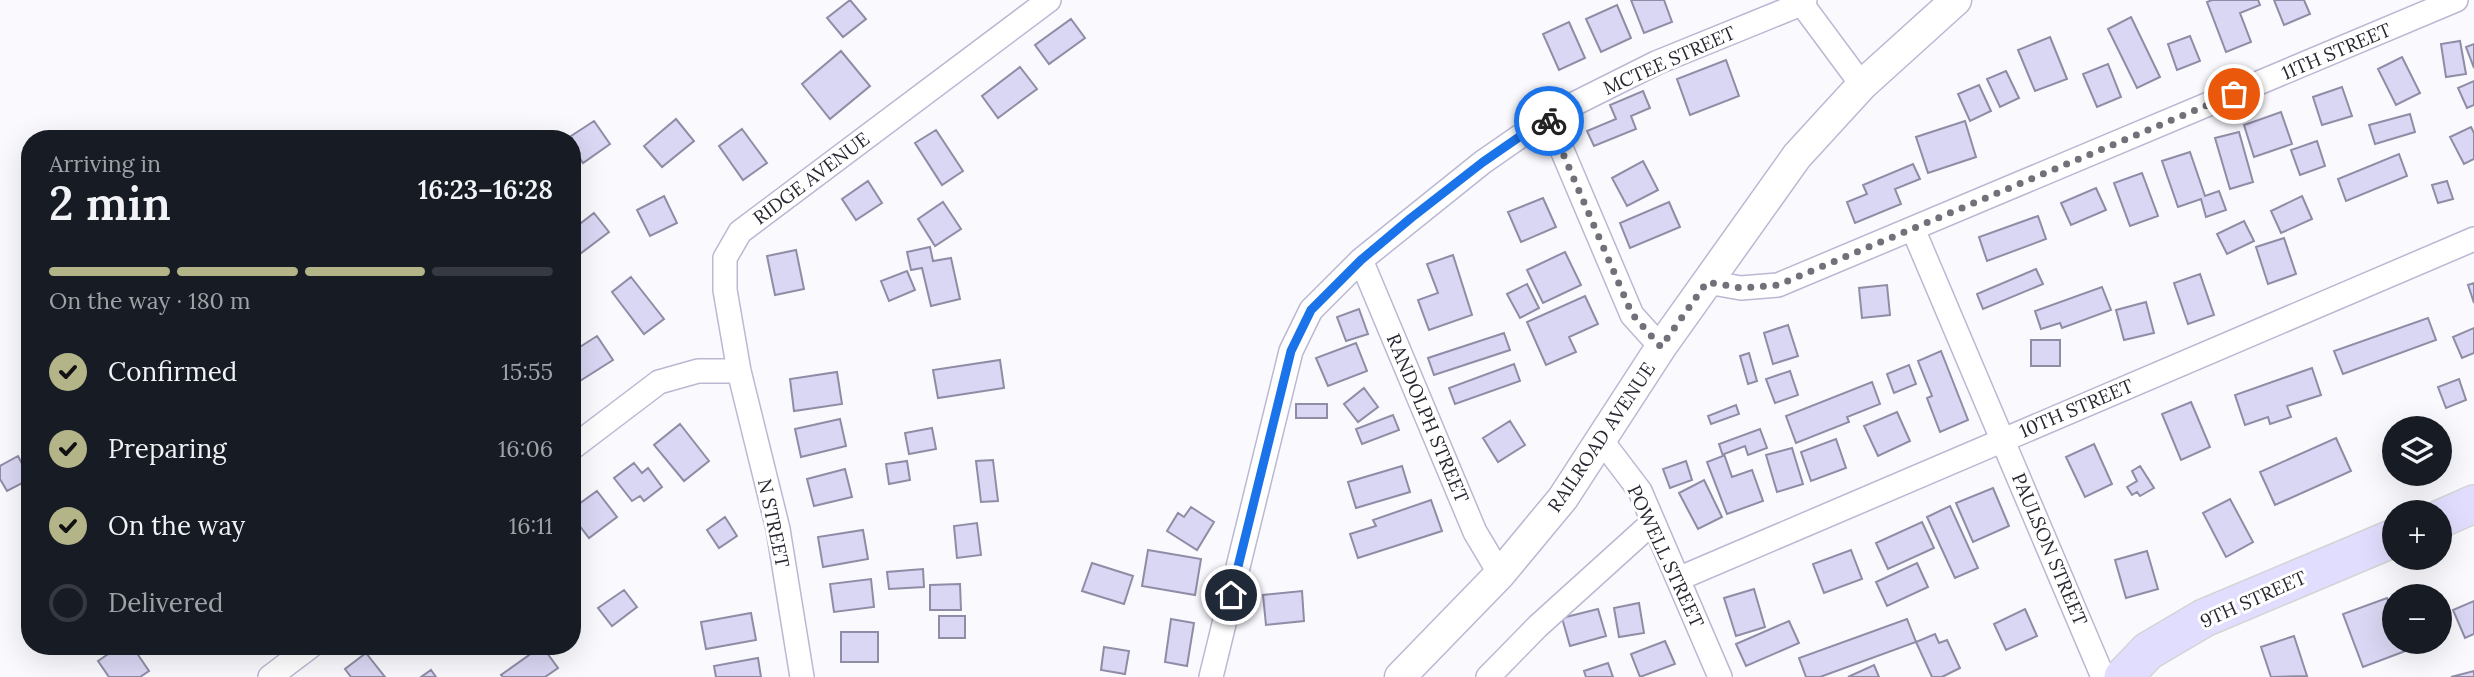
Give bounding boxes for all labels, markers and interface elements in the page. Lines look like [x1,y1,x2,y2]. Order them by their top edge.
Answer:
street label: 11TH STREET [2278,17,2394,85]
street label: MCTEE STREET [1599,20,1739,100]
pin [2204,64,2264,124]
icon: bag [2215,75,2253,113]
courier [1514,86,1584,156]
icon: bike [1530,102,1568,140]
street label: RIDGE AVENUE [748,126,874,230]
text: Arriving in [49,149,161,178]
text: 16:23–16:28 [418,173,553,206]
text: 2 min [49,174,171,233]
text: On the way · 180 m [49,286,250,315]
street label: RANDOLPH STREET [1382,330,1474,506]
icon: check [49,353,87,391]
text: Confirmed [108,355,237,388]
text: 15:55 [501,357,553,386]
street label: RAILROAD AVENUE [1542,357,1660,517]
street label: 10TH STREET [2015,373,2137,443]
map controls [2382,416,2452,654]
button: layers [2382,416,2452,486]
icon: check [49,430,87,468]
text: Preparing [108,432,227,465]
text: 16:06 [498,434,553,463]
street label: PAULSON STREET [2007,469,2093,629]
street label: N STREET [753,476,795,570]
street label: POWELL STREET [1622,481,1710,631]
button: + [2382,500,2452,570]
icon: check [49,507,87,545]
text: On the way [108,509,245,542]
text: 16:11 [509,511,553,540]
pin [1201,565,1261,625]
street label: 9TH STREET [2196,565,2310,633]
icon: home [1212,576,1250,614]
button: − [2382,584,2452,654]
text: Delivered [108,586,224,619]

